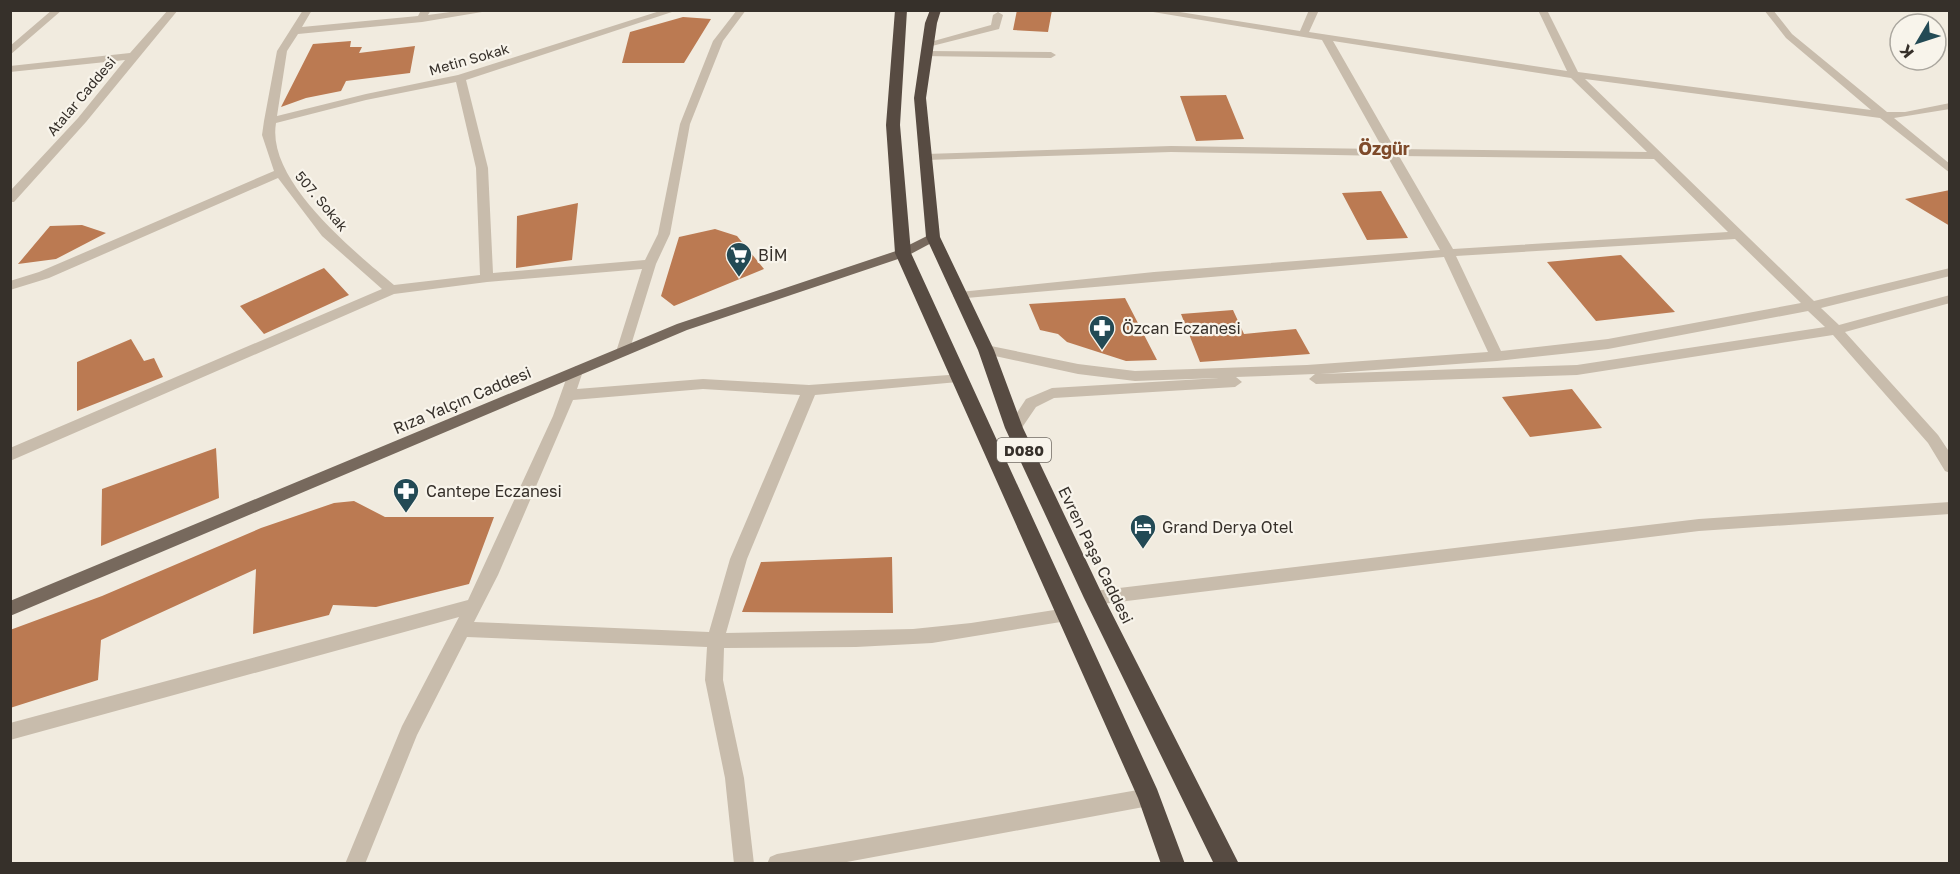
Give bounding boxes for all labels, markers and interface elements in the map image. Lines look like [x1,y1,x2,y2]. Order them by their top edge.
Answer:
north arrow [1888,12,1948,72]
street label: Metin Sokak [427,39,511,79]
text: K [1895,40,1918,62]
street label: Atalar Caddesi [43,53,119,139]
district label: Özgür [1358,137,1410,159]
street label: 507. Sokak [292,168,352,234]
supermarket icon: BİM [724,240,754,278]
place label: BİM [758,245,788,265]
pharmacy icon: Özcan Eczanesi [1087,313,1117,351]
place label: Özcan Eczanesi [1122,318,1241,338]
street label: Rıza Yalçın Caddesi [390,362,534,438]
road number: D080 [997,438,1051,462]
pharmacy icon: Cantepe Eczanesi [391,476,421,514]
place label: Cantepe Eczanesi [426,481,562,501]
street label: Evren Paşa Caddesi [1054,483,1138,627]
hotel icon: Grand Derya Otel [1128,512,1158,550]
place label: Grand Derya Otel [1162,517,1293,537]

